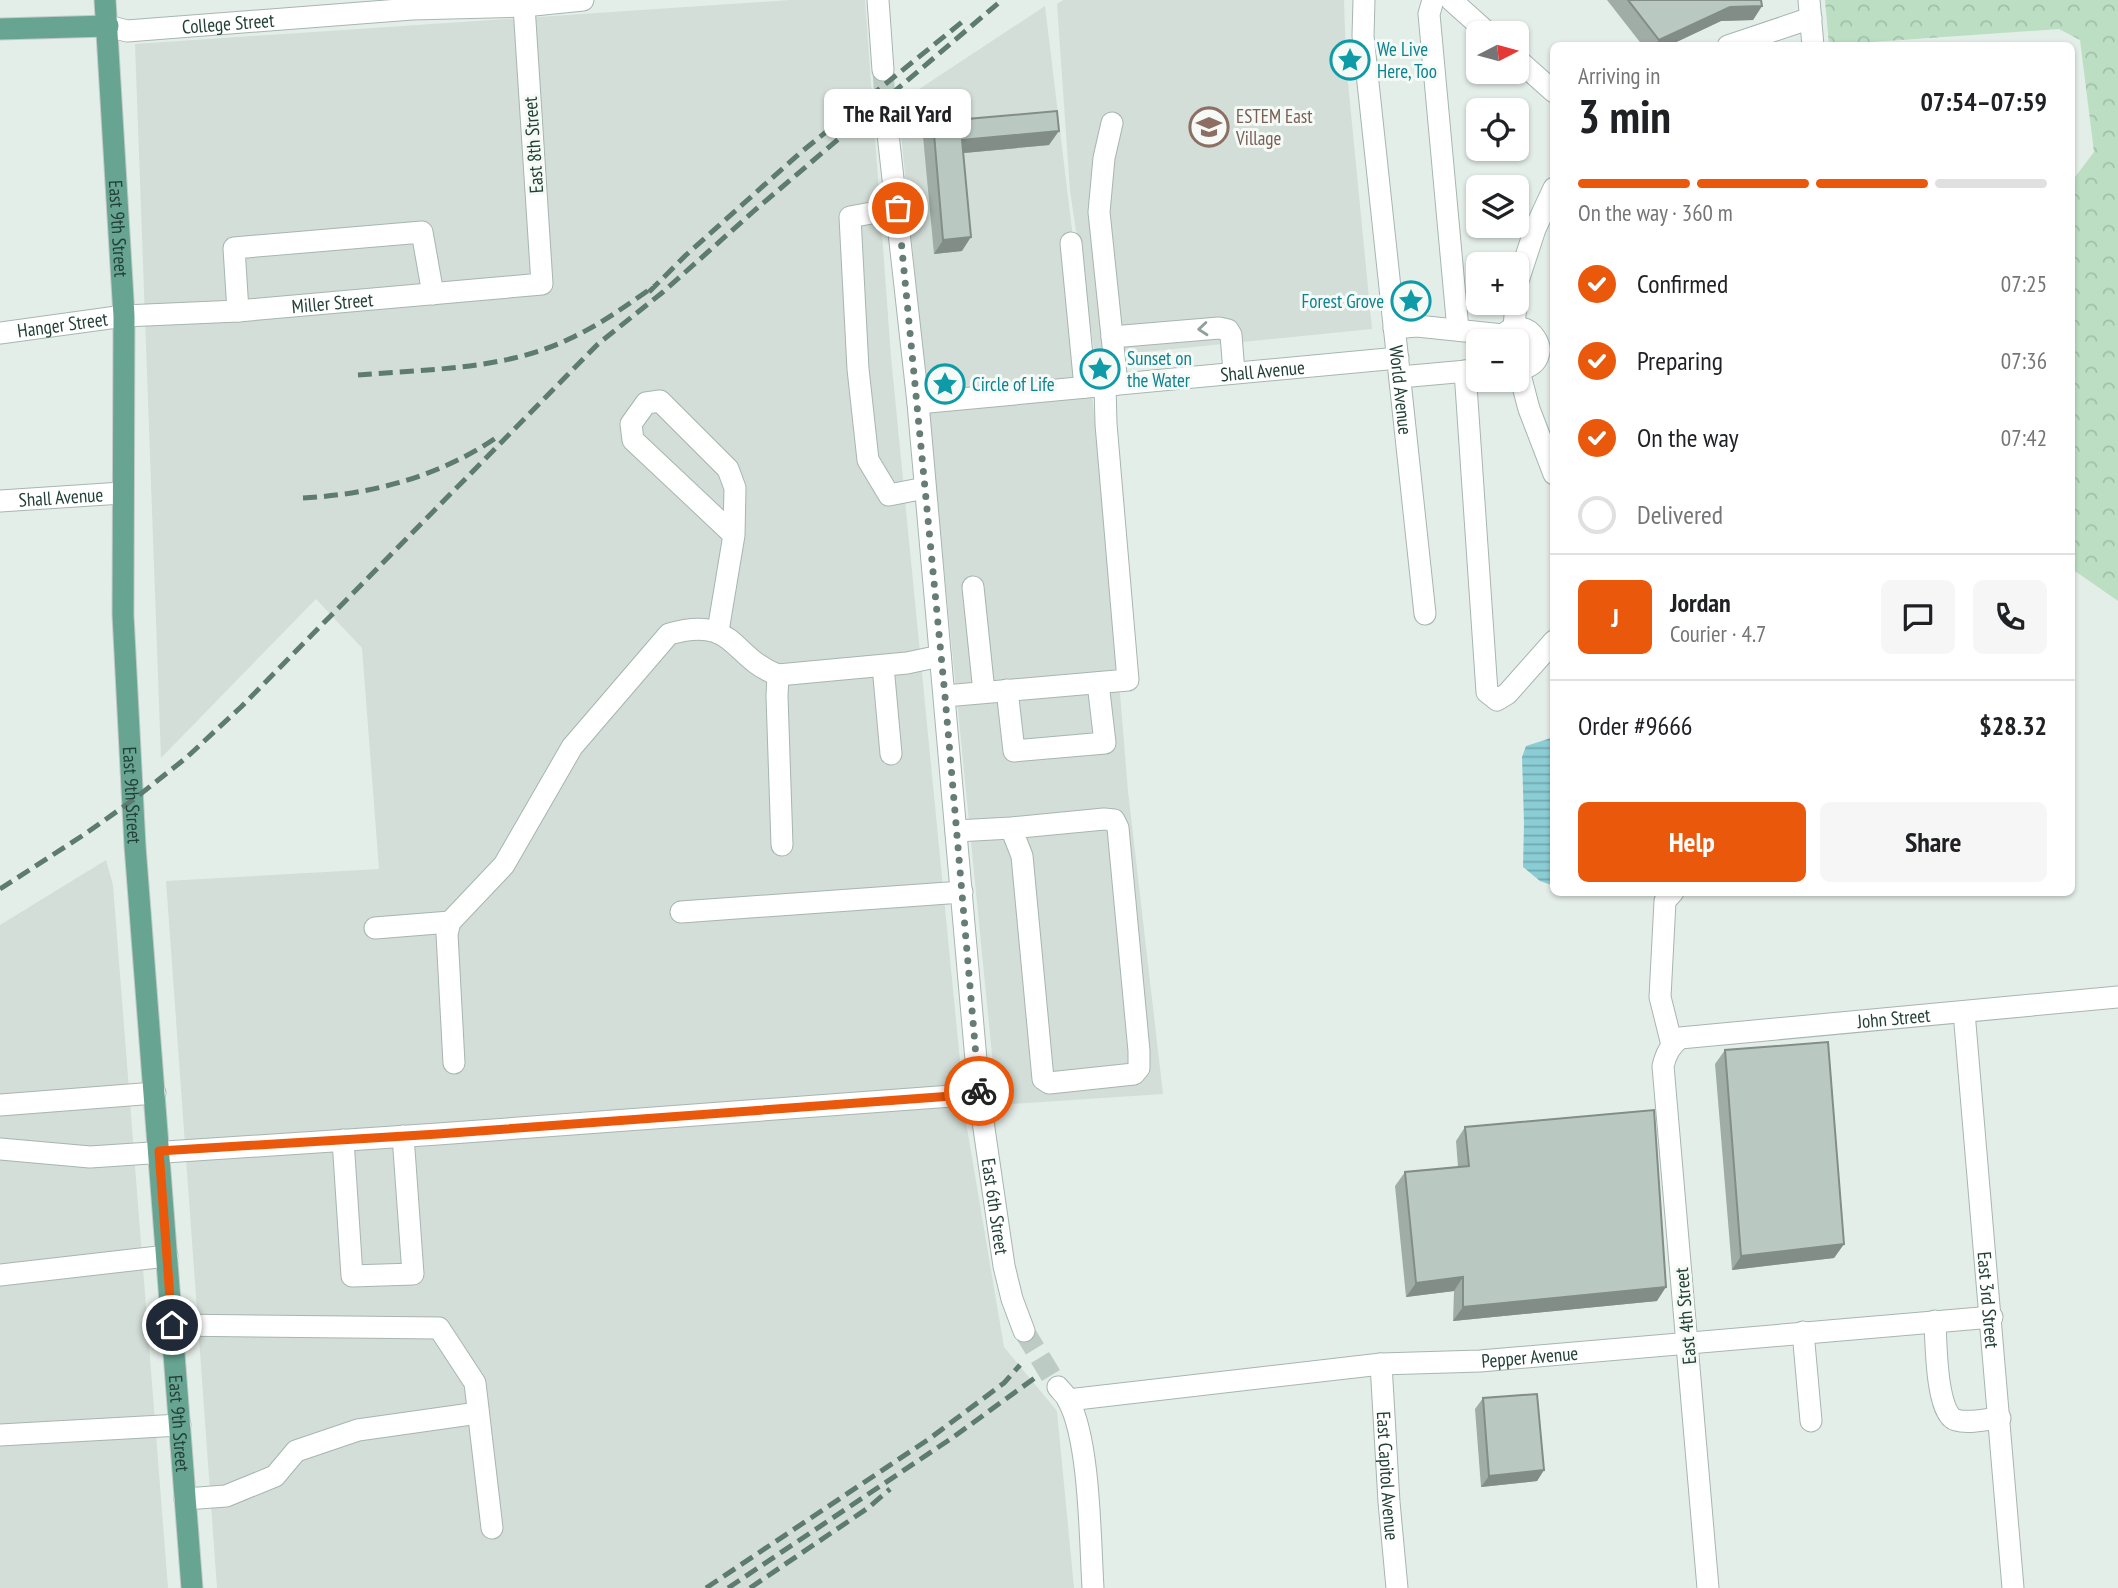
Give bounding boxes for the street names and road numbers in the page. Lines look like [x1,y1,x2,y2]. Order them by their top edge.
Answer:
street label: College Street [181,8,276,39]
street label: East 8th Street [518,95,548,194]
street label: East 9th Street [104,179,134,279]
street label: Miller Street [291,287,375,318]
street label: Hanger Street [16,306,110,343]
street label: World Avenue [1384,344,1418,436]
street label: Shall Avenue [1219,355,1306,387]
street label: Shall Avenue [18,482,104,512]
street label: East 9th Street [118,746,147,845]
street label: John Street [1855,1003,1932,1033]
street label: East 6th Street [976,1157,1014,1257]
street label: East 3rd Street [1972,1251,2005,1350]
street label: East 4th Street [1669,1266,1701,1365]
street label: Pepper Avenue [1480,1341,1579,1373]
street label: East 9th Street [164,1374,195,1473]
street label: East Capitol Avenue [1372,1411,1405,1541]

